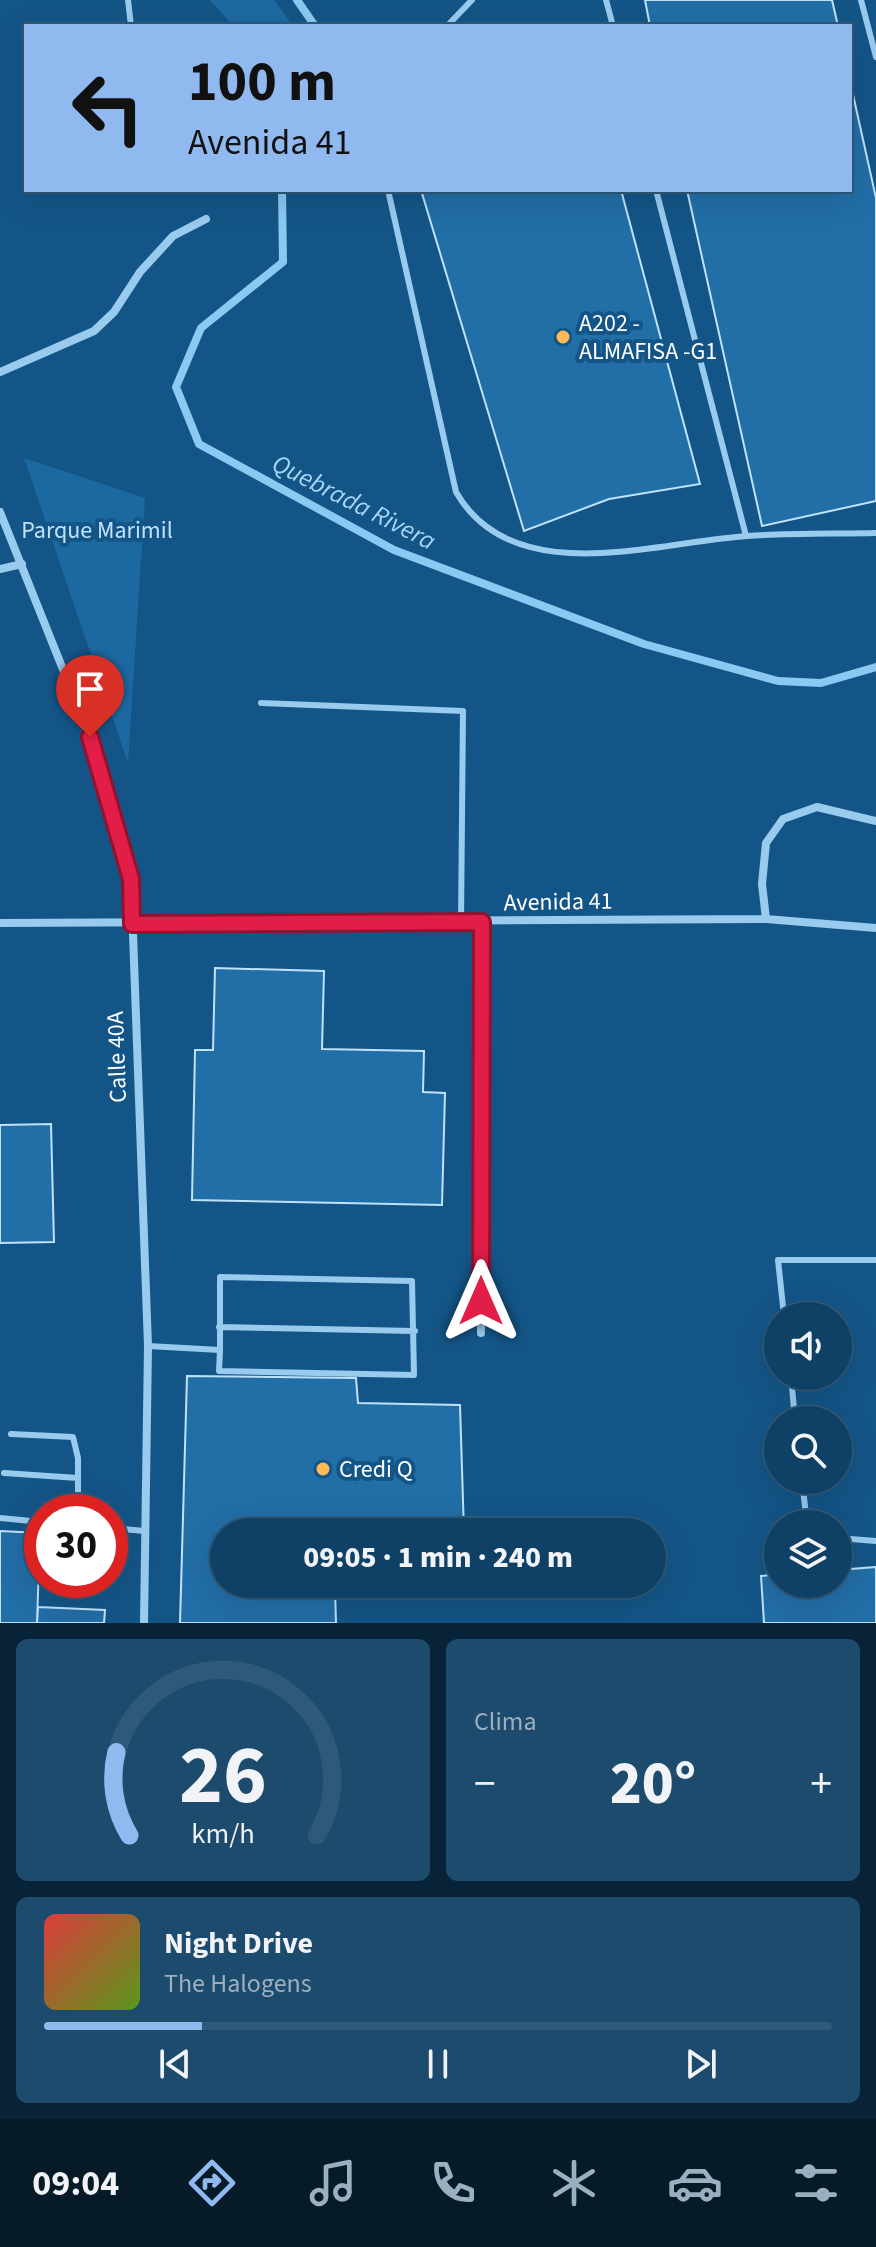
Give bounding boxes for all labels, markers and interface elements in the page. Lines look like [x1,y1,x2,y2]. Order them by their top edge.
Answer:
text: 100 m [188,43,336,122]
icon: left [56,56,160,160]
text: Avenida 41 [188,117,351,168]
place label: A202 - ALMAFISA -G1 [579,306,717,369]
marker: A202 - ALMAFISA -G1 [554,328,572,346]
water label: Quebrada Rivera [266,445,442,559]
park label: Parque Marimil [21,513,173,548]
pin [56,655,124,737]
icon: arrive [68,667,112,711]
street label: Avenida 41 [503,884,613,920]
street label: Calle 40A [98,1011,136,1103]
position arrow [439,1259,523,1343]
map controls [764,1302,852,1598]
button: sound [764,1302,852,1390]
button: search [764,1406,852,1494]
place label: Credi Q [339,1452,413,1487]
marker: Credi Q [314,1460,332,1478]
speed limit sign: 30 [24,1494,128,1598]
button: layers [764,1510,852,1598]
text: 09:05 · 1 min · 240 m [303,1536,573,1579]
text: Clima [474,1703,537,1740]
text: 26 [179,1717,267,1835]
text: 20° [610,1742,696,1827]
text: − [474,1753,496,1816]
text: + [810,1753,832,1816]
text: km/h [191,1814,255,1854]
text: Night Drive [164,1922,313,1965]
text: The Halogens [164,1965,312,2002]
icon: previous [153,2042,197,2086]
icon: pause [416,2042,460,2086]
icon: next [679,2042,723,2086]
icon: directions [184,2155,240,2211]
icon: music [305,2155,361,2211]
icon: phone [425,2155,481,2211]
icon: climate [546,2155,602,2211]
icon: car [667,2155,723,2211]
icon: filters [788,2155,844,2211]
text: 09:04 [32,2158,119,2209]

